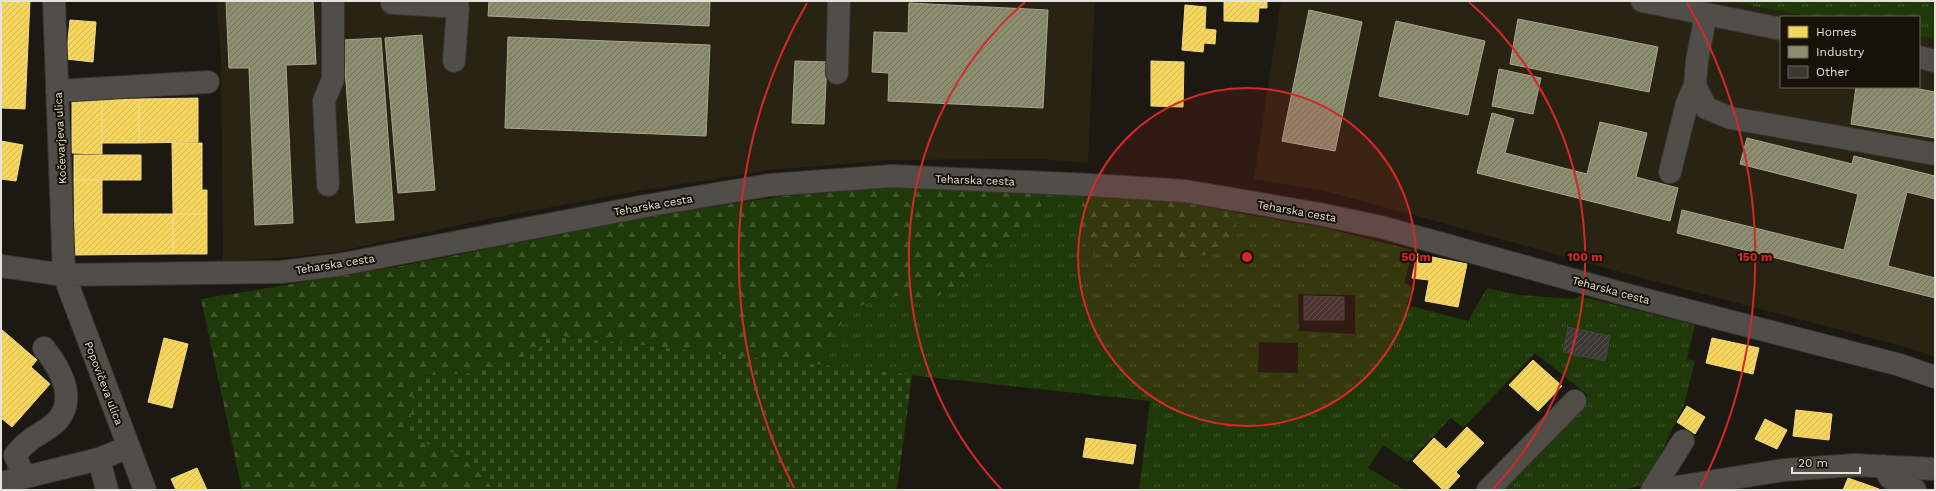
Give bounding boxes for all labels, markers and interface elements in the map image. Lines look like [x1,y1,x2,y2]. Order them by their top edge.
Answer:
legend [1780,16,1920,88]
text: Homes [1816,25,1857,39]
text: Industry [1816,45,1865,59]
text: Other [1816,65,1849,79]
street label: Kočevarjeva ulica [52,92,69,184]
street label: Teharska cesta [935,173,1015,188]
street label: Teharska cesta [613,192,694,219]
street label: Teharska cesta [1256,198,1337,225]
centre of rings [1240,250,1254,264]
text: 50 m [1401,250,1431,264]
text: 100 m [1567,250,1603,264]
text: 150 m [1738,250,1772,264]
street label: Teharska cesta [295,252,376,277]
street label: Teharska cesta [1571,274,1651,307]
street label: Popovičeva ulica [82,340,125,427]
scale bar [1792,449,1860,475]
text: 20 m [1798,456,1828,470]

